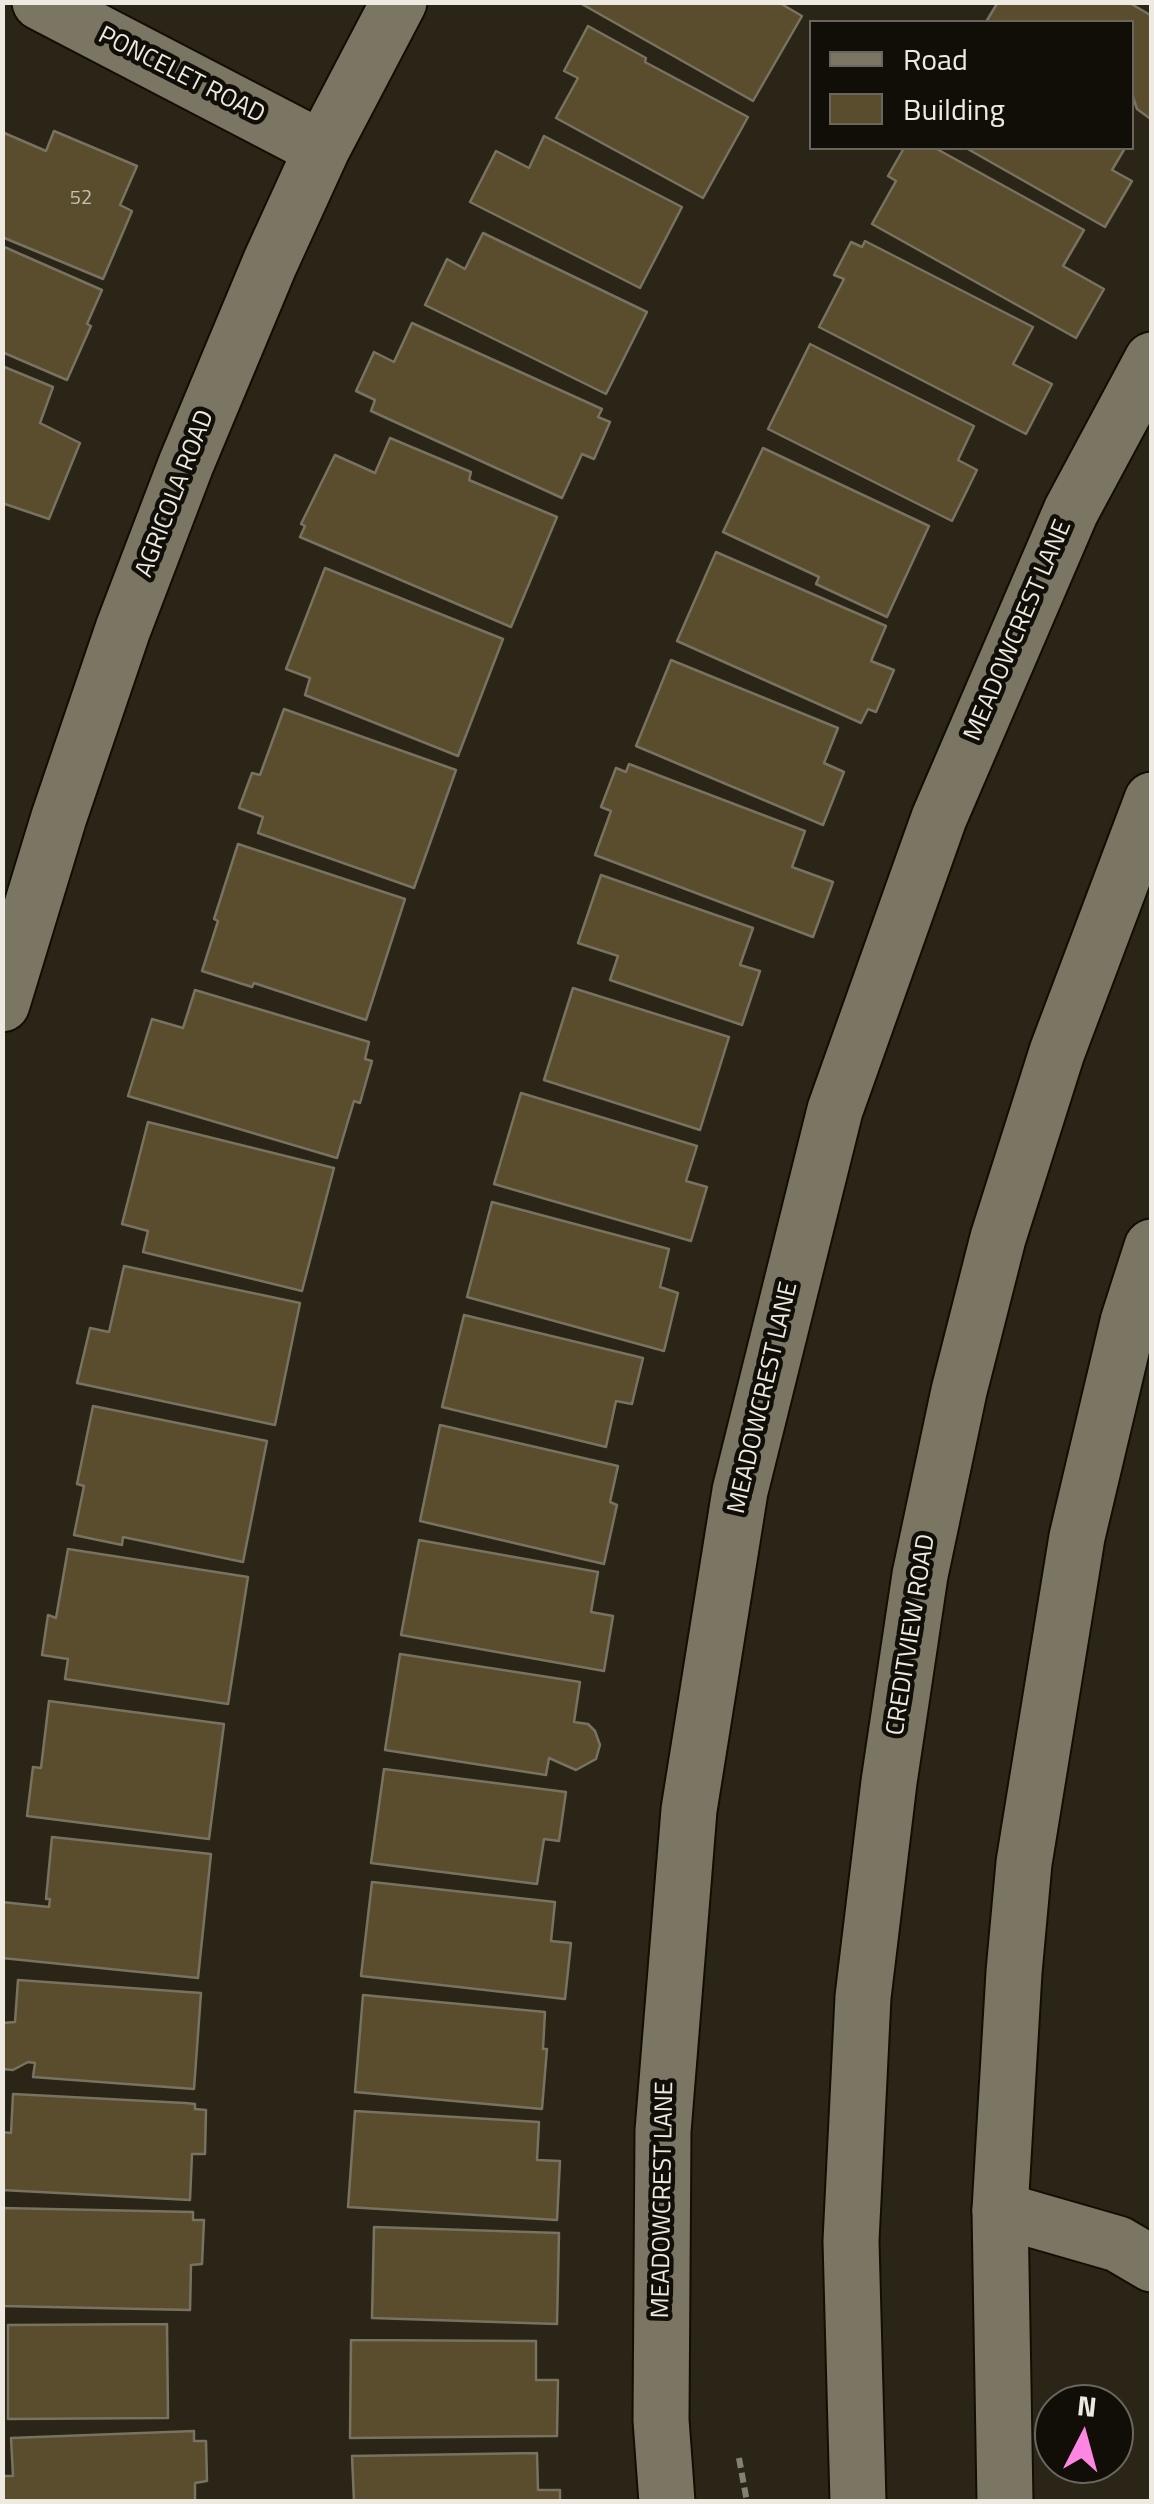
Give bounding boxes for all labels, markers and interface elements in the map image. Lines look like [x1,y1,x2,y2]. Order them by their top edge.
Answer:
legend [809,20,1134,150]
street label: PONCELET ROAD [93,21,269,131]
text: Road [903,36,968,82]
text: Building [903,86,1005,132]
house number: 52 [70,187,92,211]
street label: AGRICOLA ROAD [130,406,222,582]
street label: MEADOWCREST LANE [959,516,1079,746]
street label: MEADOWCREST LANE [723,1279,805,1517]
street label: CREDITVIEW ROAD [881,1532,943,1738]
street label: MEADOWCREST LANE [647,2081,681,2319]
text: N [1075,2383,1099,2428]
north arrow [1034,2384,1134,2484]

